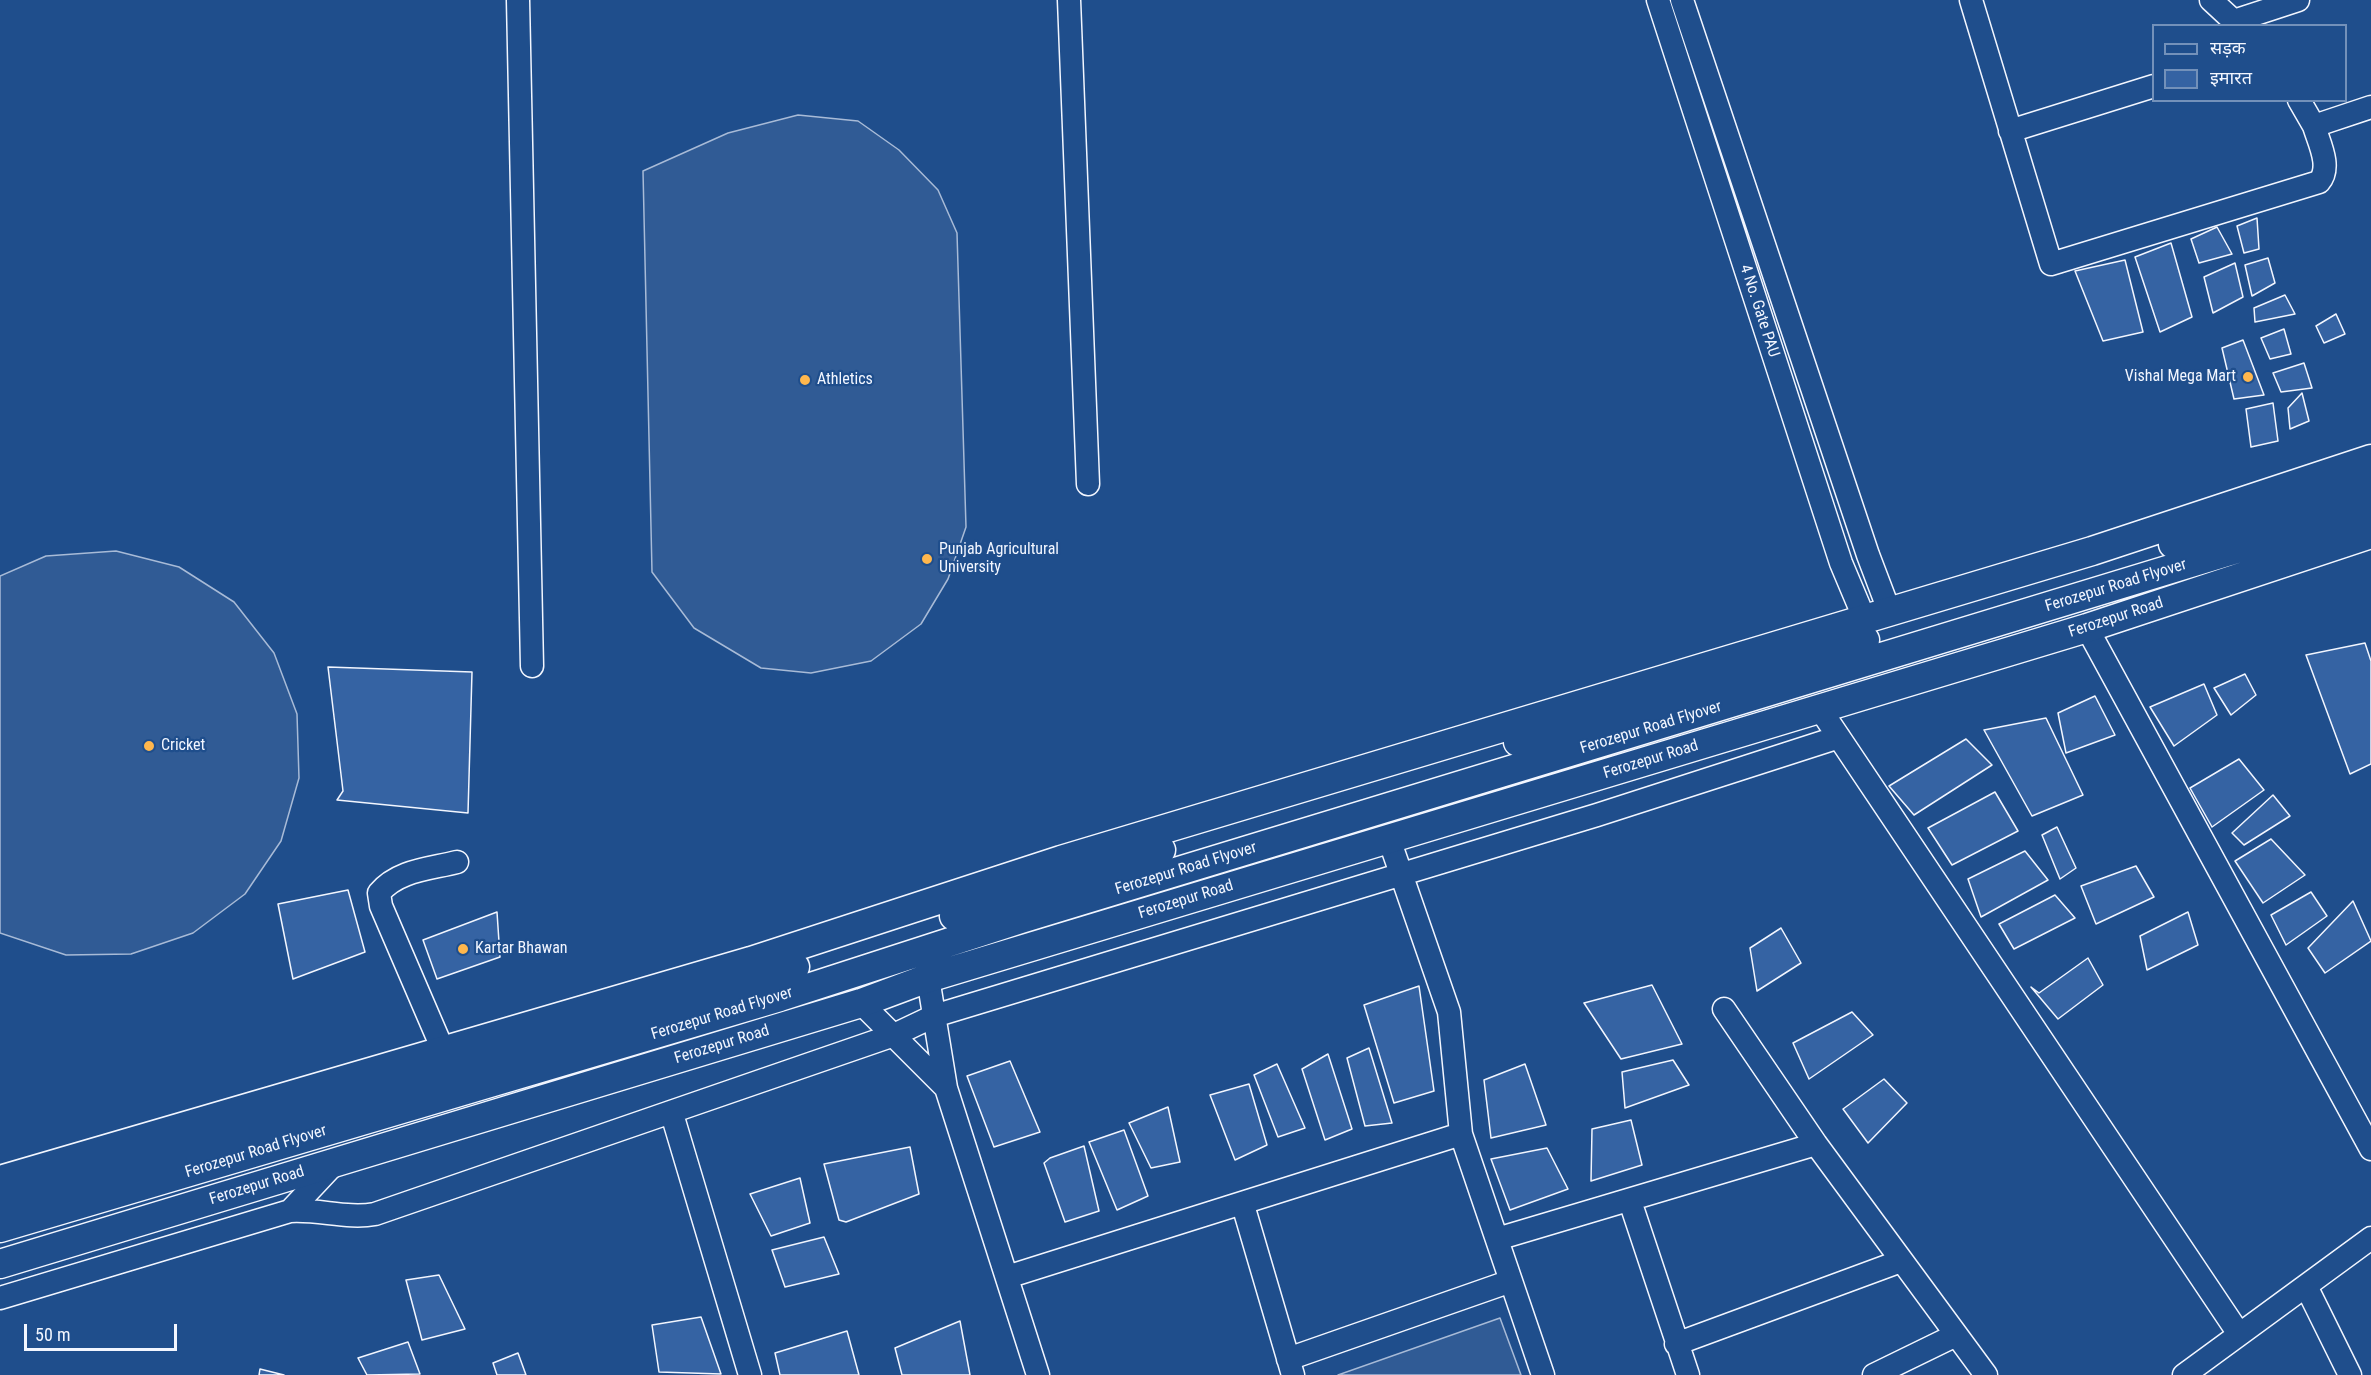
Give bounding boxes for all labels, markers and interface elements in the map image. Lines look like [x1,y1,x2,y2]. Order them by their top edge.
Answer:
legend [2152,24,2347,102]
text: सड़क [2210,37,2246,58]
text: इमारत [2210,67,2252,88]
street label: 4 No. Gate PAU [1735,262,1783,360]
place label: Vishal Mega Mart [2125,367,2236,387]
place label: Athletics [817,370,873,390]
marker: Vishal Mega Mart [2241,370,2255,384]
marker: Athletics [798,373,812,387]
place label: Punjab Agricultural University [939,540,1059,578]
marker: Punjab Agricultural University [920,552,934,566]
street label: Ferozepur Road Flyover [2043,555,2189,617]
street label: Ferozepur Road [2066,594,2166,642]
street label: Ferozepur Road Flyover [1578,697,1724,759]
place label: Cricket [161,736,205,756]
street label: Ferozepur Road [1601,736,1701,784]
marker: Cricket [142,739,156,753]
street label: Ferozepur Road Flyover [1113,838,1259,900]
street label: Ferozepur Road [1136,876,1236,924]
place label: Kartar Bhawan [475,939,568,959]
marker: Kartar Bhawan [456,942,470,956]
street label: Ferozepur Road Flyover [649,983,795,1045]
street label: Ferozepur Road [672,1021,772,1069]
street label: Ferozepur Road Flyover [183,1121,329,1183]
street label: Ferozepur Road [207,1162,307,1210]
scale bar [27,1312,180,1350]
text: 50 m [35,1324,70,1345]

